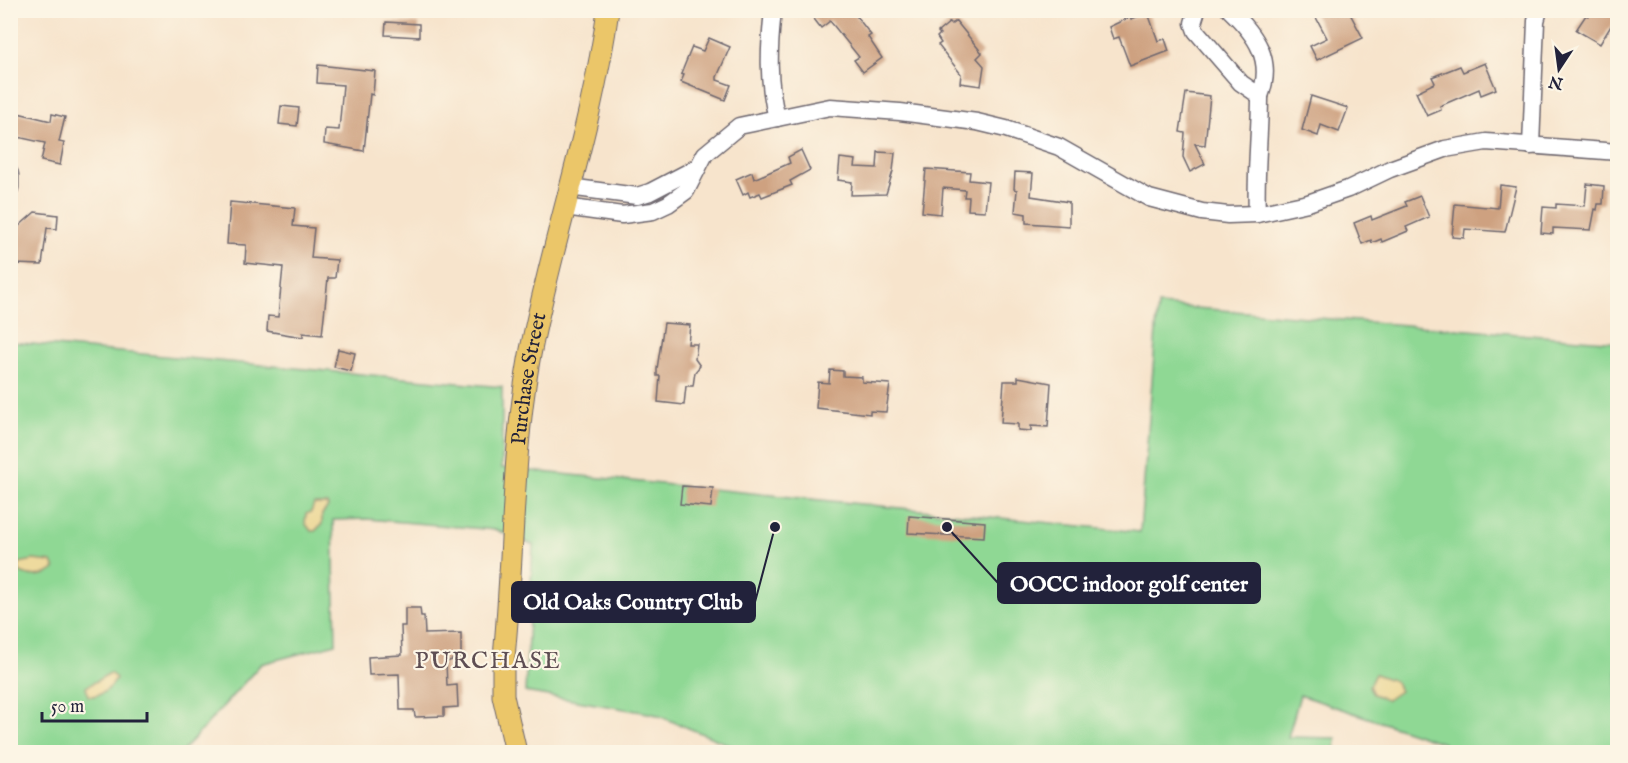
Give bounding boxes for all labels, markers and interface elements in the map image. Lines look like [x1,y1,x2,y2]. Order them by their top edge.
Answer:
north arrow [1529,39,1589,99]
text: N [1547,70,1566,93]
street label: Purchase Street [506,310,553,446]
callout: OOCC indoor golf center [998,563,1260,603]
text: OOCC indoor golf center [1010,571,1249,599]
callout: Old Oaks Country Club [512,582,755,622]
text: Old Oaks Country Club [523,589,743,617]
district label: PURCHASE [415,646,561,677]
scale bar [42,685,147,723]
text: 50 m [51,696,84,719]

